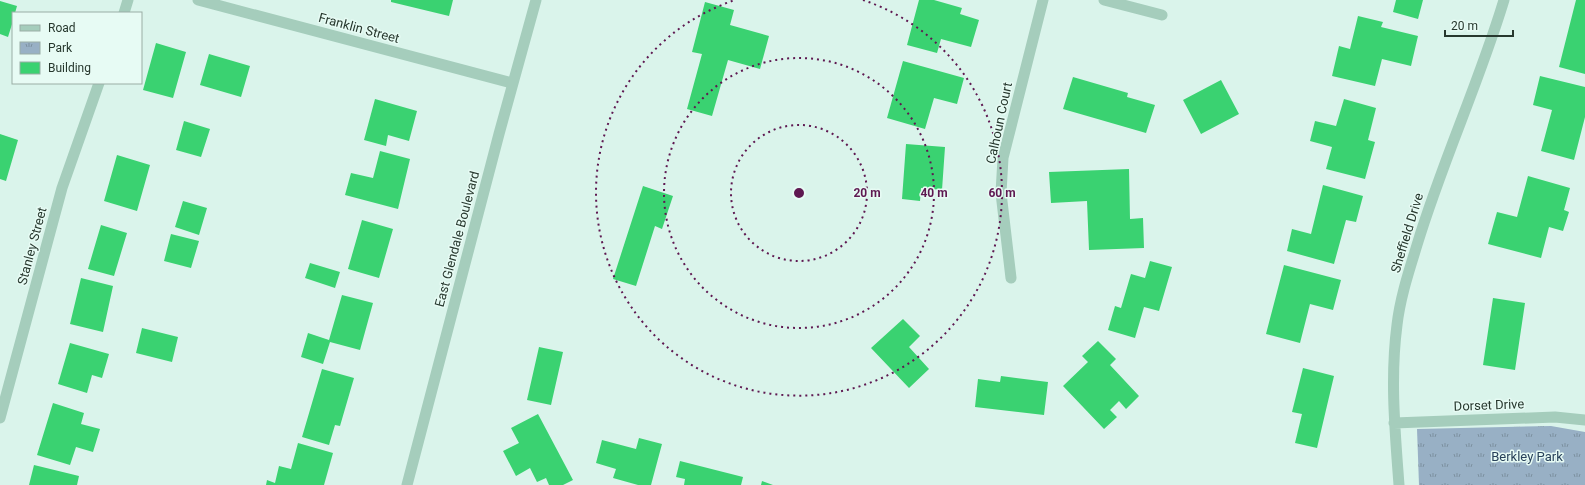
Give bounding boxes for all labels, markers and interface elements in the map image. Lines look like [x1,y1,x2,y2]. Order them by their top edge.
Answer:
street label: Franklin Street [317,10,401,46]
legend [12,12,142,84]
scale bar [1445,12,1513,38]
text: 20 m [1451,19,1478,33]
text: Road [48,21,76,35]
text: Park [48,41,73,55]
text: Building [48,61,91,75]
street label: Calhoun Court [983,81,1015,165]
street label: East Glendale Boulevard [432,169,482,309]
centre of rings [792,186,806,200]
text: 20 m [853,186,881,200]
text: 40 m [920,186,948,200]
text: 60 m [988,186,1016,200]
street label: Sheffield Drive [1388,191,1426,275]
street label: Stanley Street [14,205,50,287]
street label: Dorset Drive [1453,396,1525,414]
park label: Berkley Park [1491,449,1563,464]

